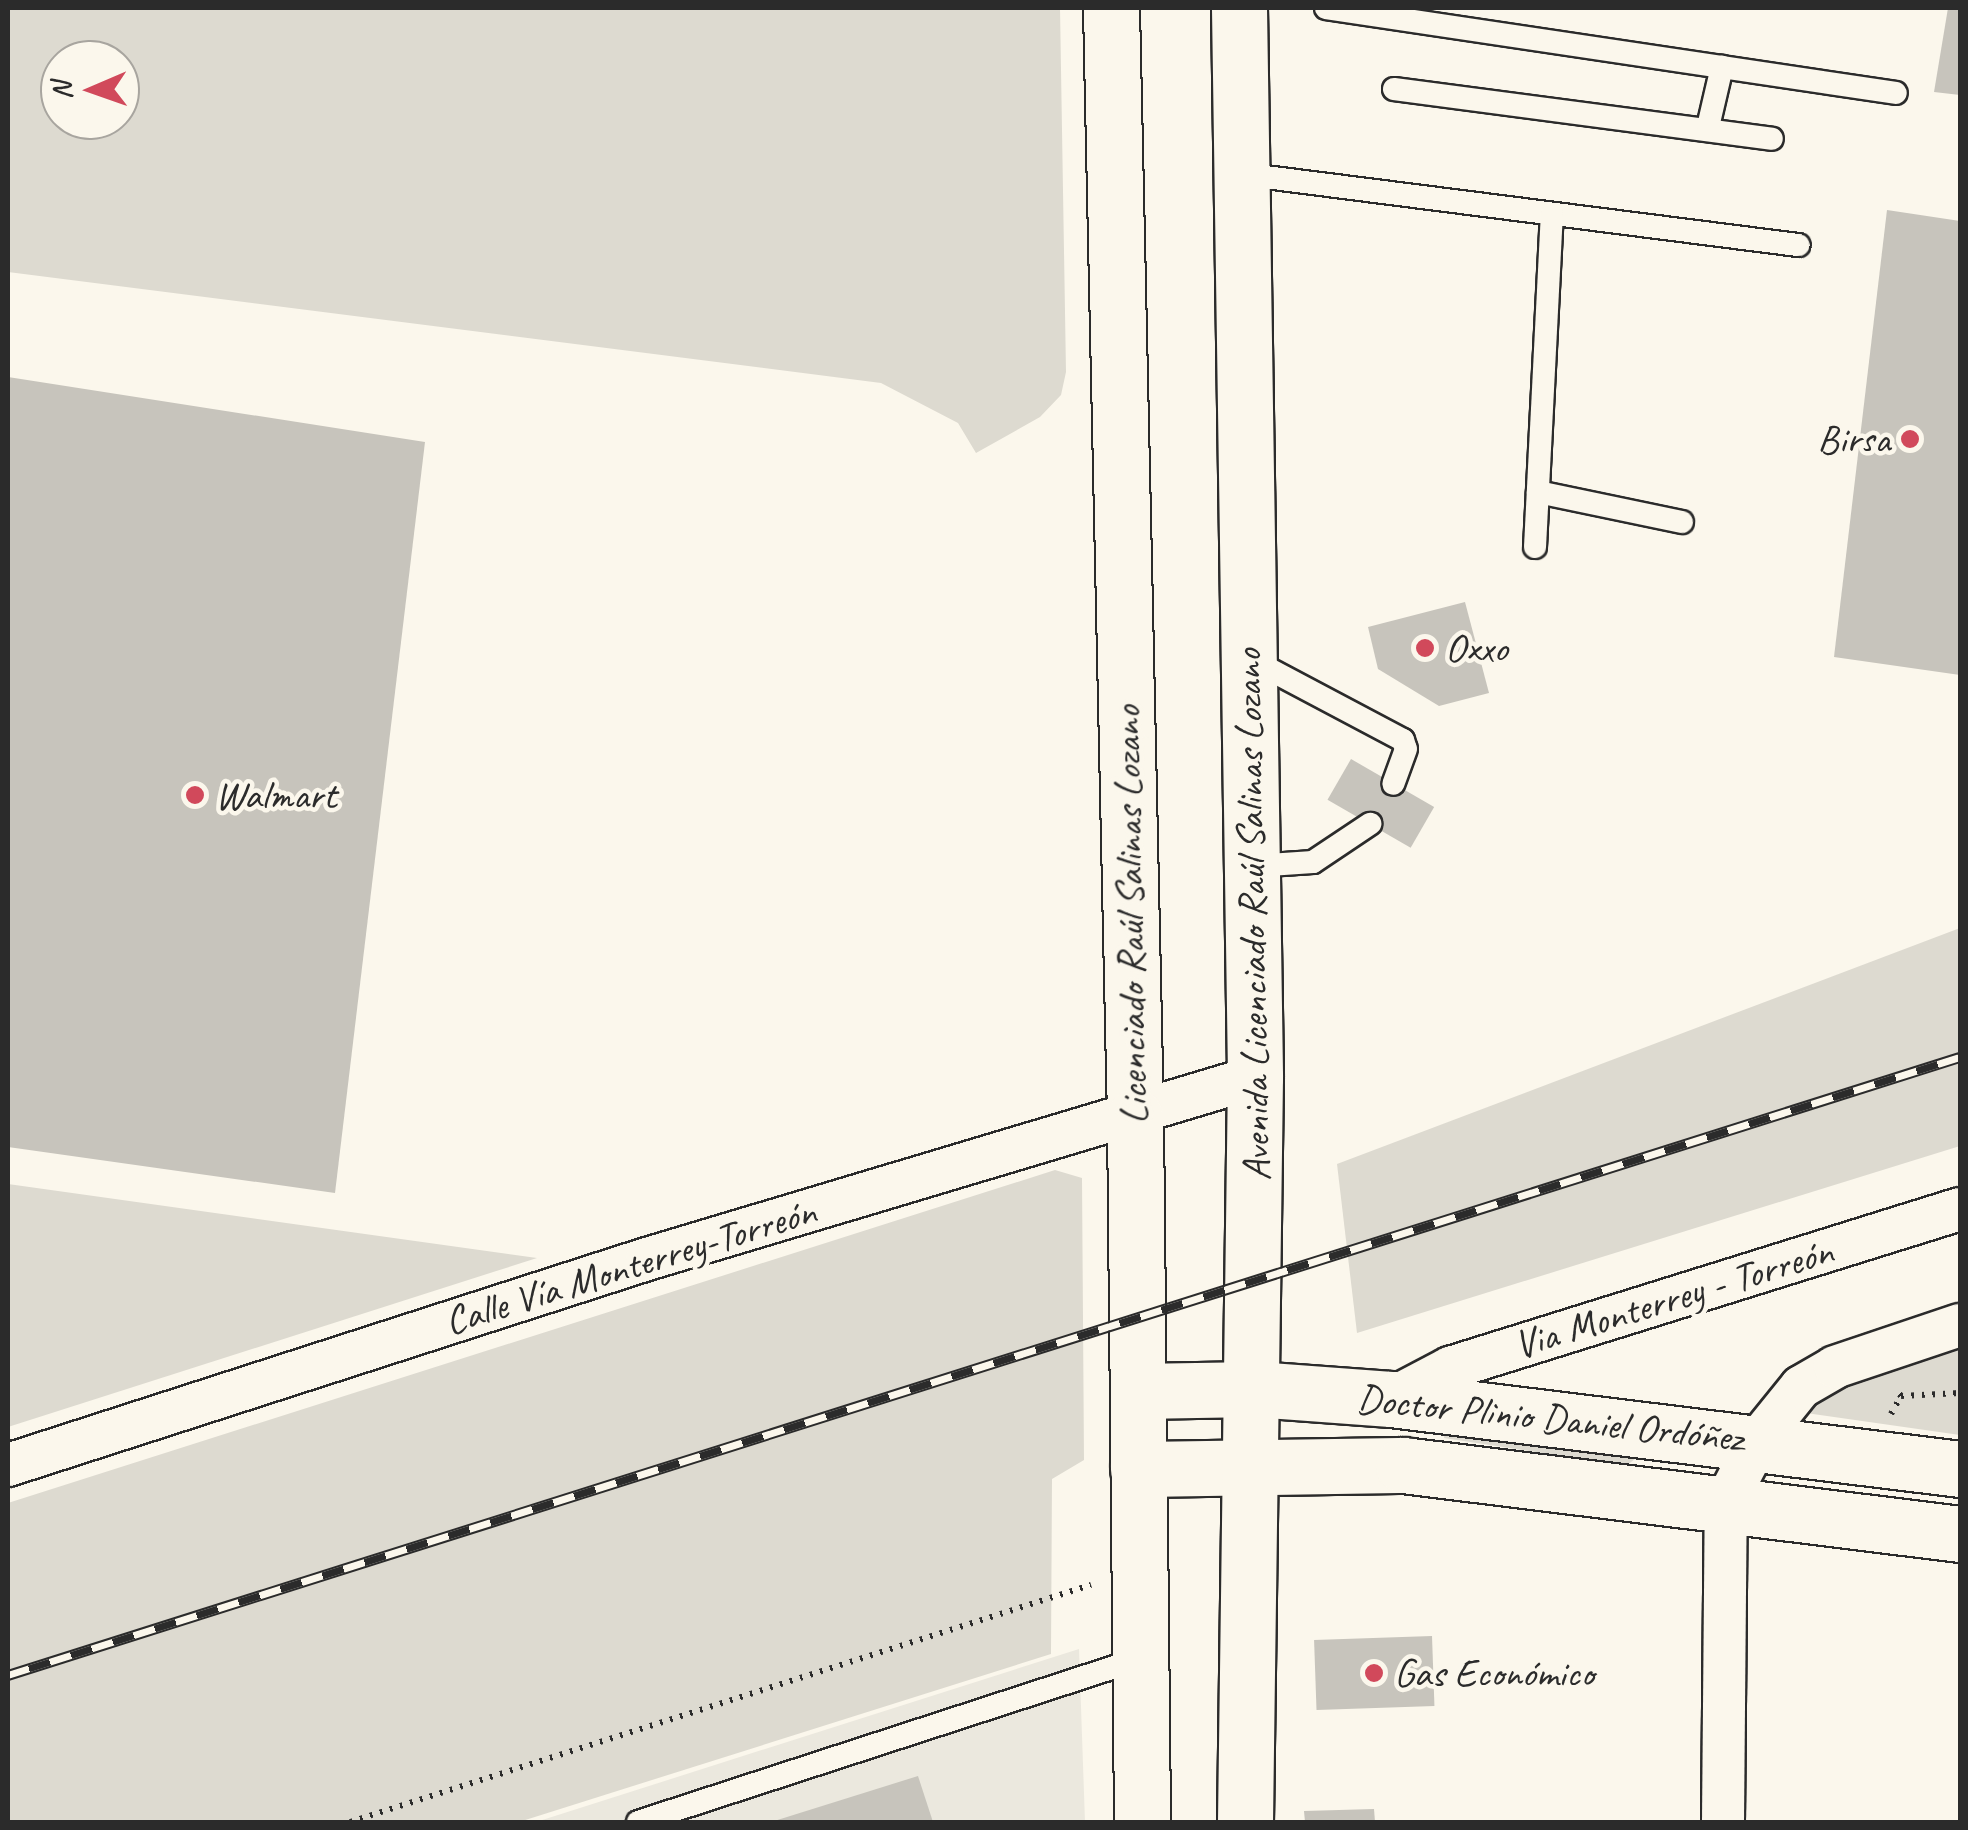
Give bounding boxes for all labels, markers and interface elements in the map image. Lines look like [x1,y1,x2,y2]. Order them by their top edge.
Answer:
north arrow [40,40,140,140]
text: N [44,82,79,100]
place label: Birsa [1817,415,1890,463]
marker: Birsa [1899,428,1921,450]
place label: Oxxo [1445,624,1508,672]
marker: Oxxo [1414,637,1436,659]
street label: Avenida Licenciado Raúl Salinas Lozano [1223,648,1281,1182]
street label: Licenciado Raúl Salinas Lozano [1102,705,1158,1125]
place label: Walmart [215,771,336,819]
marker: Walmart [184,784,206,806]
street label: Calle Vía Monterrey-Torreón [439,1187,821,1345]
street label: Via Monterrey - Torreón [1508,1227,1838,1369]
street label: Doctor Plinio Daniel Ordóñez [1354,1374,1746,1462]
place label: Gas Económico [1394,1649,1594,1697]
marker: Gas Económico [1363,1662,1385,1684]

